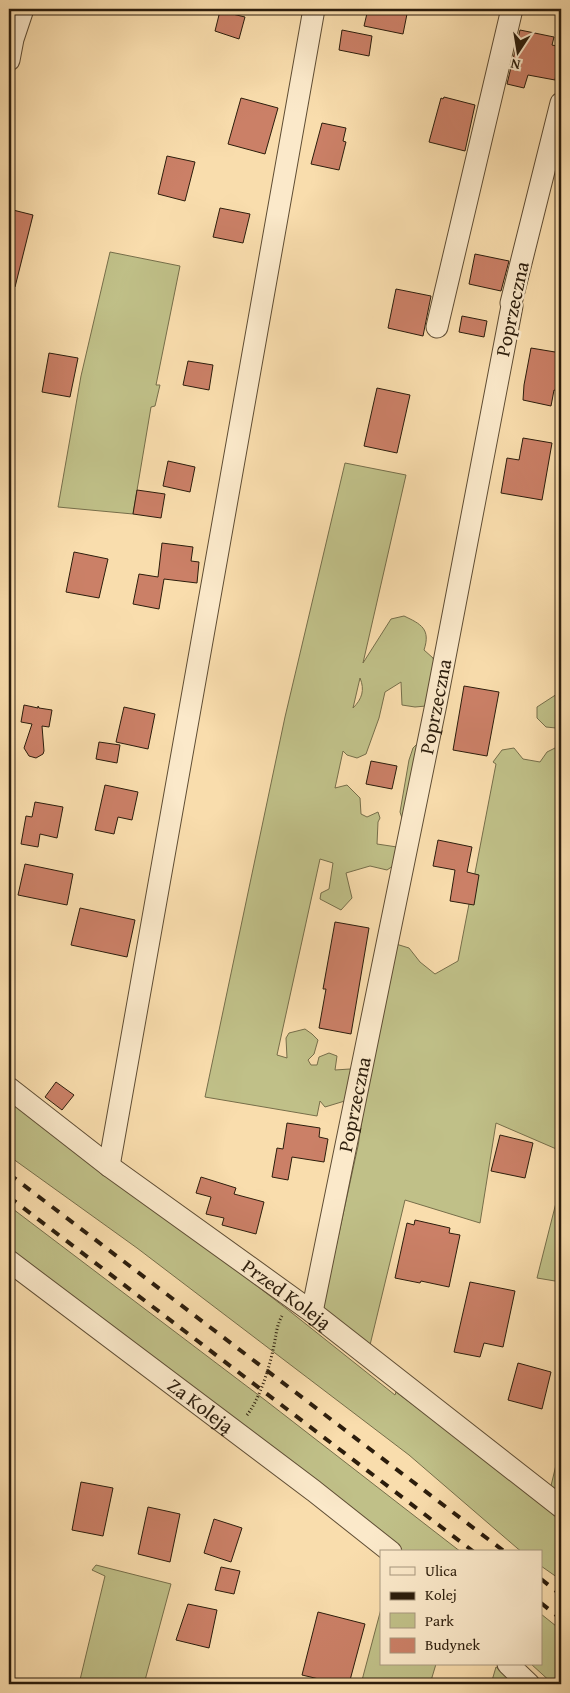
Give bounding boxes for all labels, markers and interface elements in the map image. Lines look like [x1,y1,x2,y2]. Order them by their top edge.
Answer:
north arrow [492,28,542,78]
text: N [508,54,522,75]
street label: Poprzeczna [487,258,536,359]
street label: Poprzeczna [411,656,458,757]
street label: Poprzeczna [330,1053,378,1154]
street label: Przed Koleją [236,1251,338,1336]
street label: Za Koleją [162,1371,241,1440]
legend [380,1550,542,1666]
text: Ulica [425,1560,457,1581]
text: Kolej [425,1584,457,1605]
text: Park [425,1610,454,1631]
text: Budynek [425,1634,481,1655]

